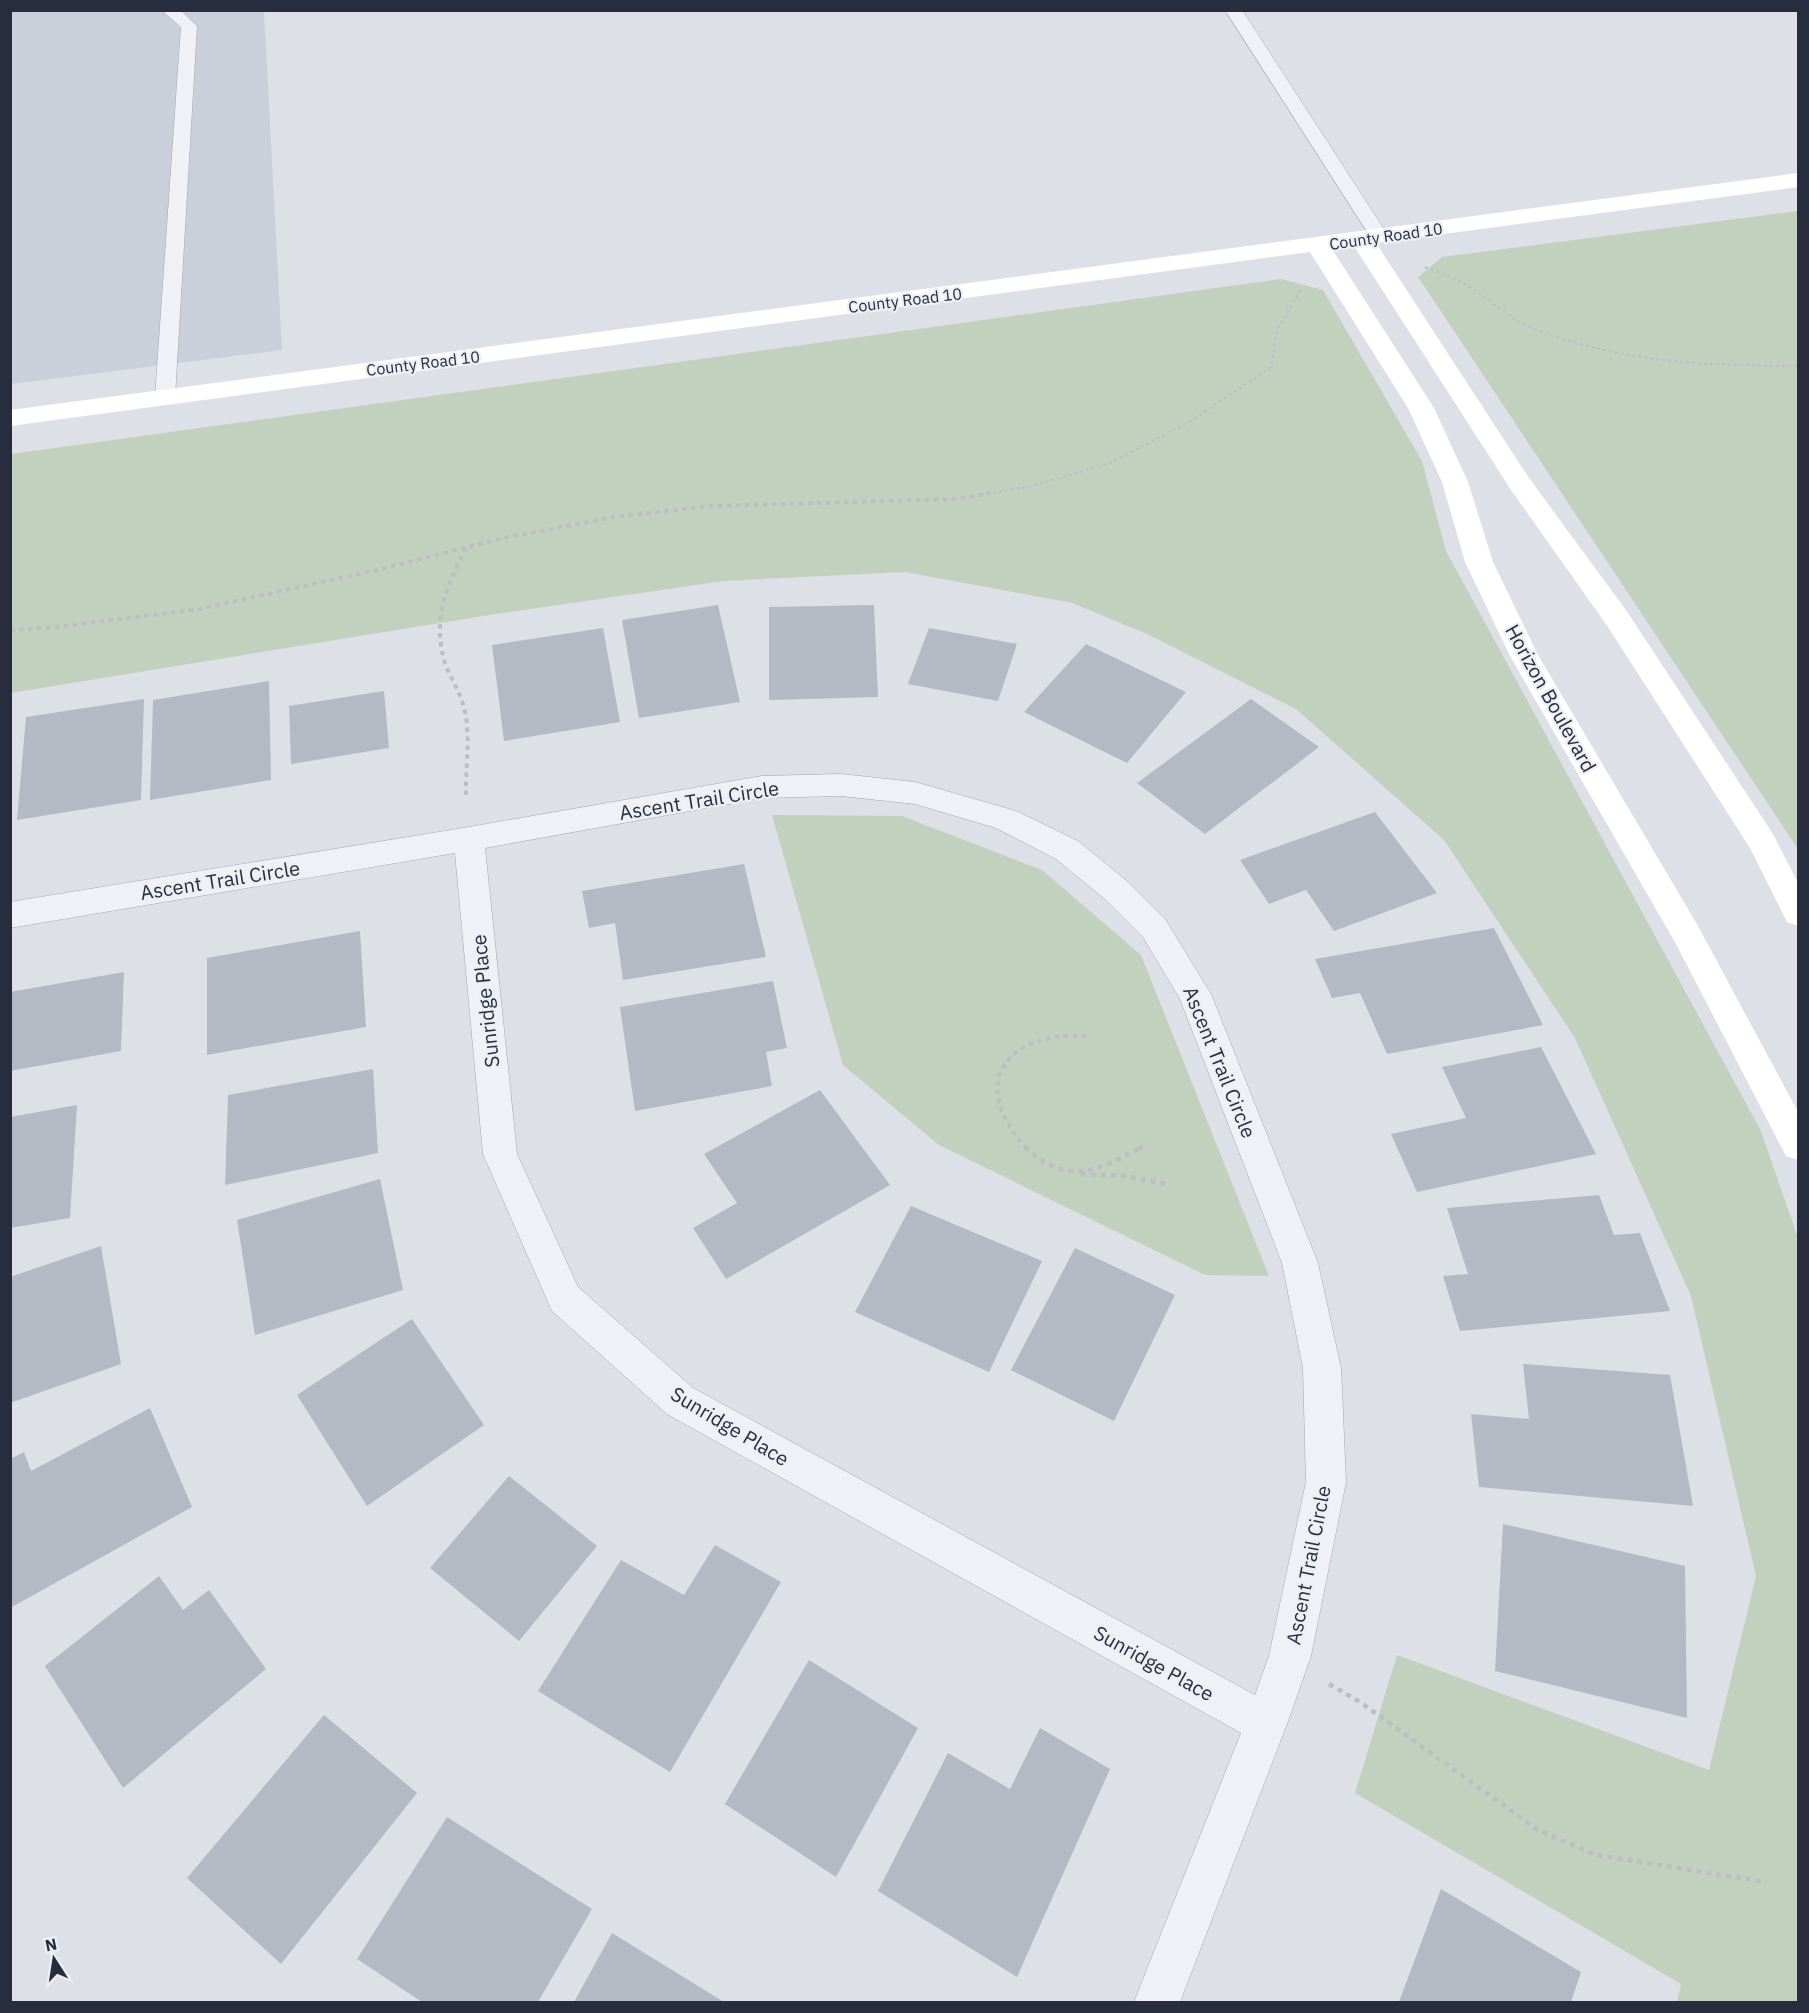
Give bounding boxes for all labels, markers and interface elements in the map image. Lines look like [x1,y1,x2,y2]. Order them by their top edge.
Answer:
street label: County Road 10 [1328,218,1444,254]
street label: County Road 10 [847,283,963,317]
street label: County Road 10 [365,346,481,380]
street label: Horizon Boulevard [1499,619,1603,777]
street label: Ascent Trail Circle [617,774,781,826]
street label: Ascent Trail Circle [138,854,302,906]
street label: Sunridge Place [465,933,505,1069]
street label: Ascent Trail Circle [1177,982,1263,1142]
street label: Sunridge Place [666,1380,794,1472]
street label: Ascent Trail Circle [1279,1483,1337,1647]
street label: Sunridge Place [1089,1619,1219,1707]
north arrow [24,1929,84,1989]
text: N [43,1933,59,1955]

